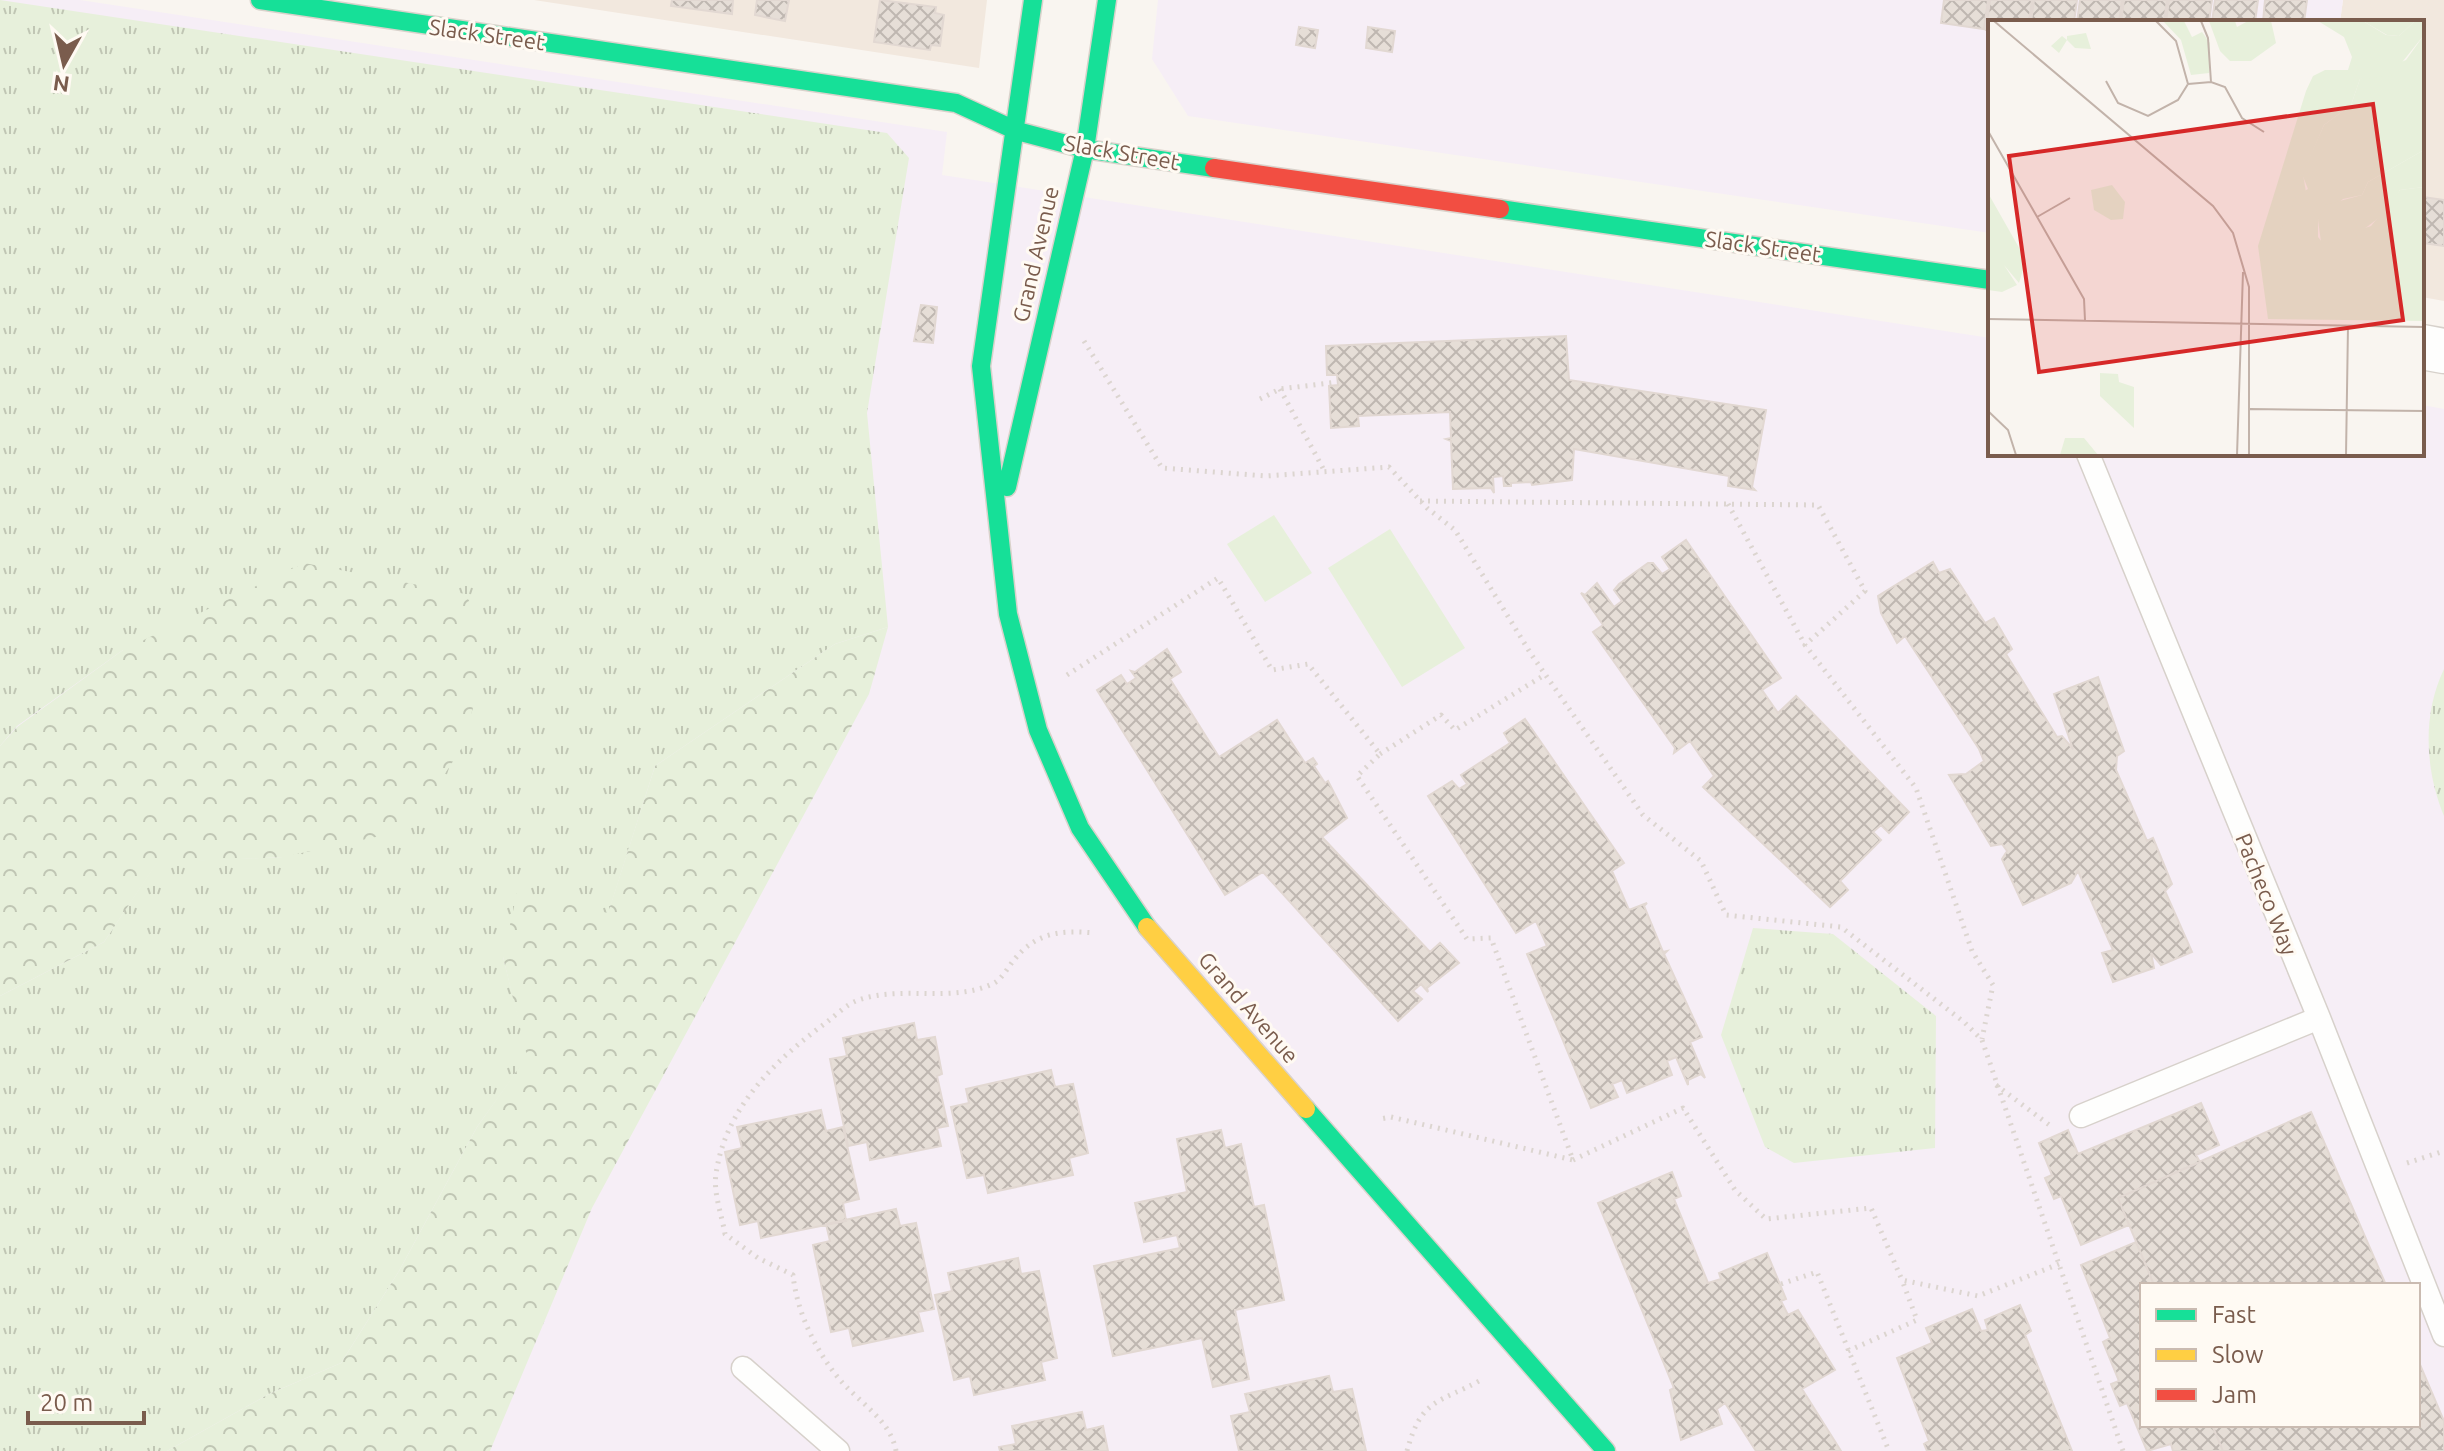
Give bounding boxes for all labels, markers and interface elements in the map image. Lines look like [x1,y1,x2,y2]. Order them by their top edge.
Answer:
street label: Slack Street [428,14,547,55]
inset map [1988,20,2424,456]
north arrow [24,24,104,104]
text: N [51,71,71,98]
street label: Slack Street [1062,130,1182,174]
street label: Grand Avenue [1007,184,1063,324]
street label: Slack Street [1704,226,1823,267]
street label: Pacheco Way [2231,829,2303,959]
street label: Grand Avenue [1194,946,1304,1068]
legend [2140,1283,2420,1427]
text: Fast [2212,1301,2256,1328]
text: Slow [2212,1341,2264,1368]
scale bar [28,1375,144,1425]
text: Jam [2212,1381,2257,1408]
text: 20 m [40,1389,93,1416]

